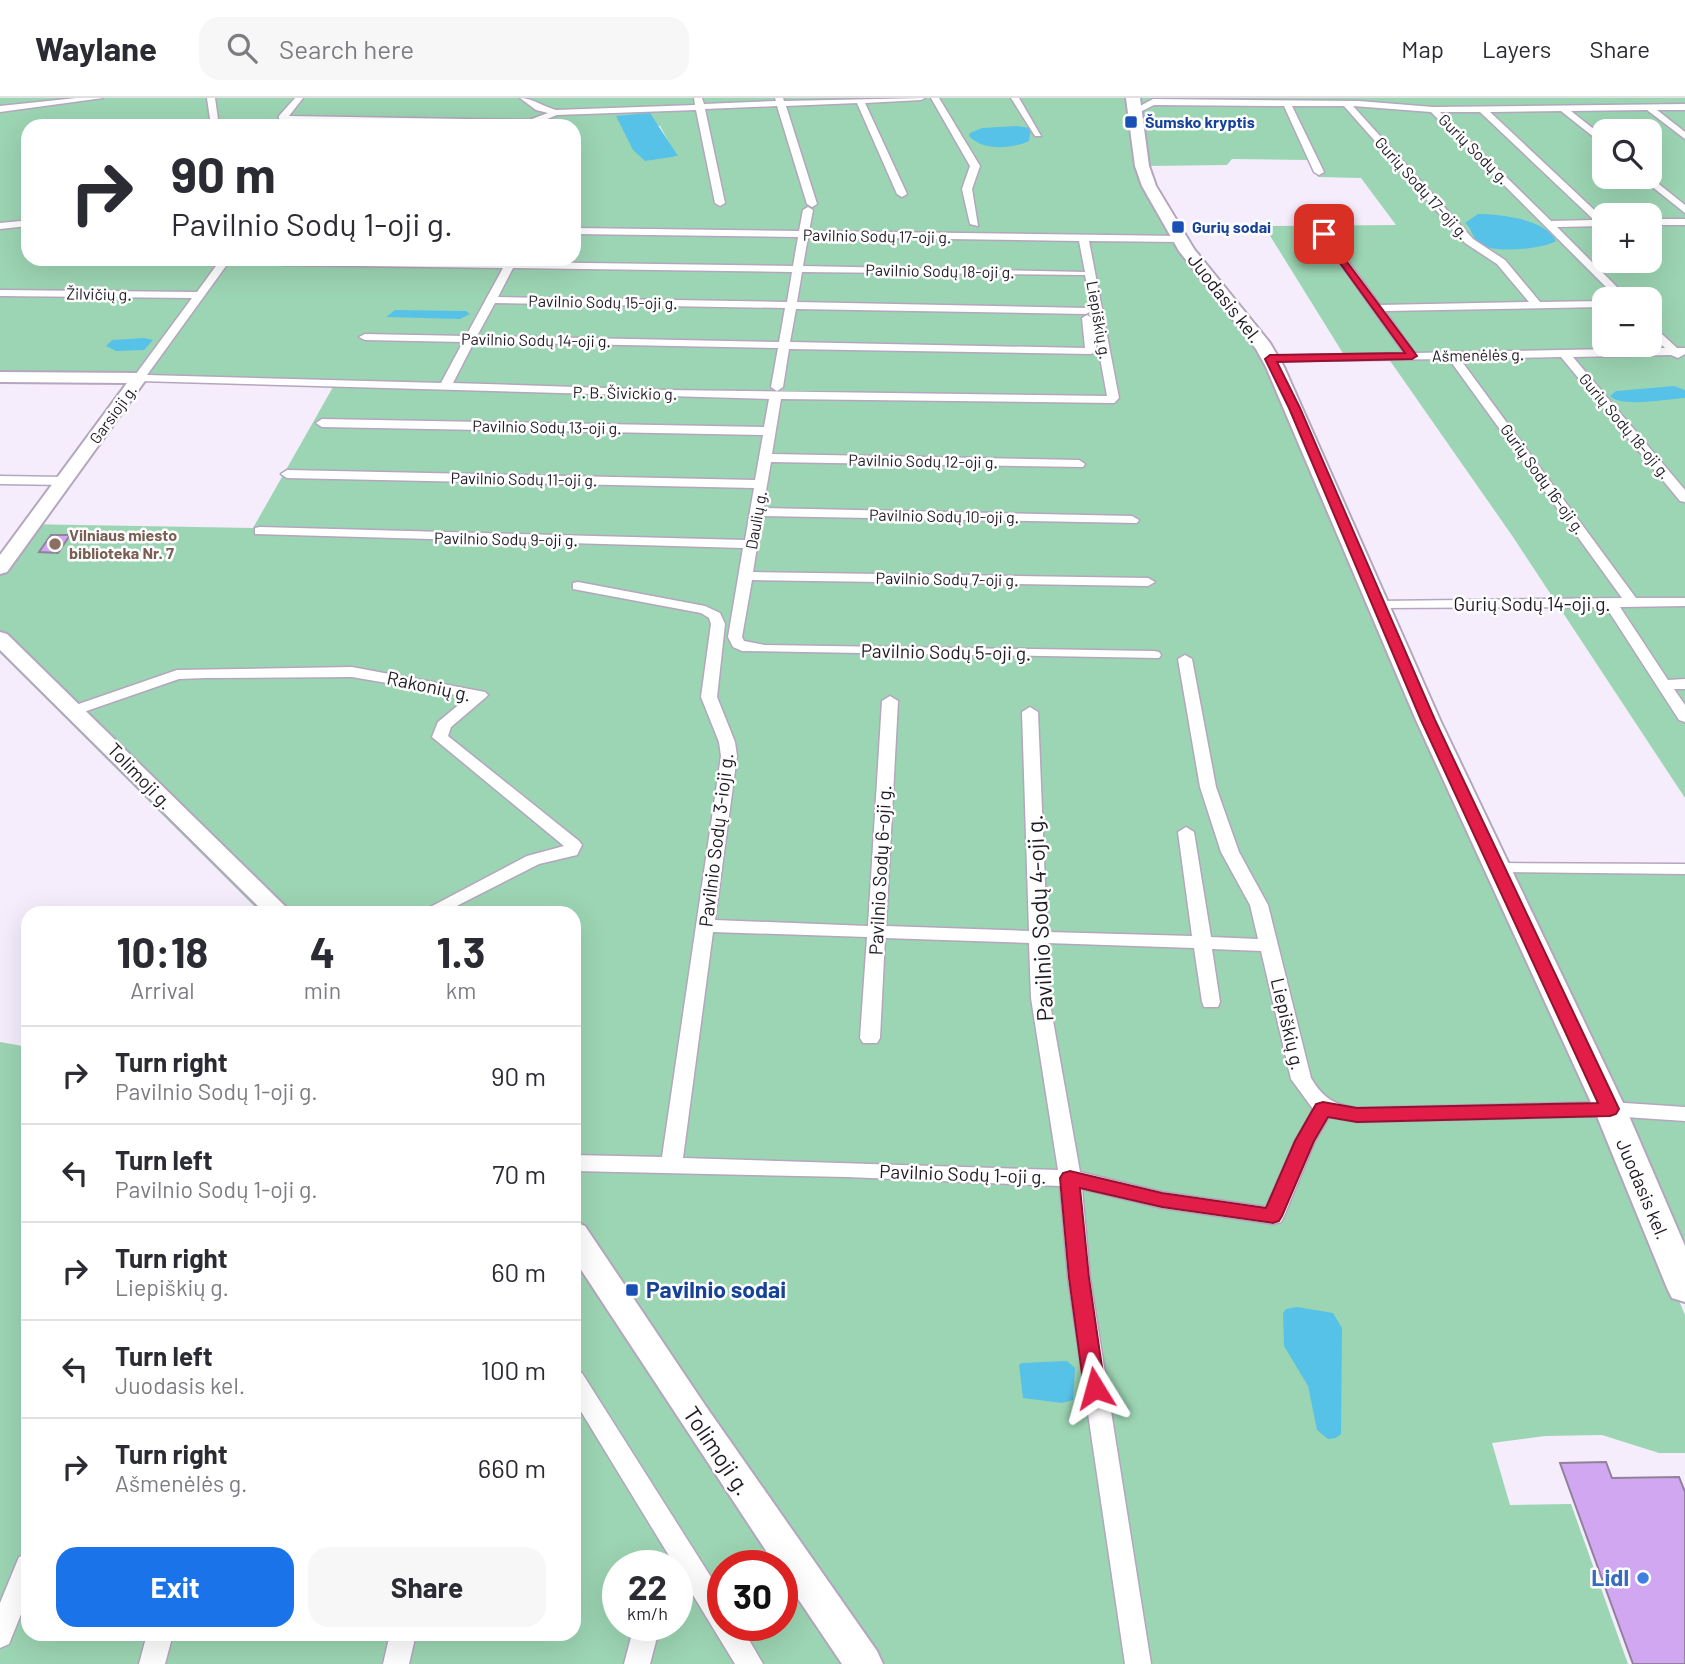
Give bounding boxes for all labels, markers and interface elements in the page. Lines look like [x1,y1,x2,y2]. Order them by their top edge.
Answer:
search box [199,17,689,80]
text: Waylane [35,28,157,68]
icon: search [223,29,261,67]
text: Search here [279,33,414,64]
text: Map [1401,34,1444,63]
text: Layers [1482,34,1551,63]
text: Share [1589,34,1650,63]
street label: Gurių Sodų g. [1435,109,1514,188]
place label: Šumsko kryptis [1145,112,1255,131]
marker: Šumsko kryptis [1123,114,1139,130]
map controls [1592,119,1662,357]
button: search [1592,119,1662,189]
street label: Gurių Sodų 17-oji g. [1371,133,1473,243]
text: 90 m [171,144,276,203]
icon: right [56,147,147,238]
button: + [1592,203,1662,273]
text: Pavilnio Sodų 1-oji g. [171,204,453,242]
pin [1294,204,1354,264]
icon: arrive [1305,215,1343,253]
place label: Gurių sodai [1192,217,1271,236]
marker: Gurių sodai [1170,219,1186,235]
street label: Pavilnio Sodų 17-oji g. [803,225,951,246]
street label: Juodasis kel. [1183,248,1268,347]
street label: Pavilnio Sodų 18-oji g. [865,260,1015,281]
street label: Liepiškių g. [1083,279,1116,361]
street label: Žilvičių g. [66,283,132,304]
button: − [1592,287,1662,357]
street label: Pavilnio Sodų 15-oji g. [528,291,678,312]
street label: Pavilnio Sodų 14-oji g. [461,329,611,350]
street label: Ašmenėlės g. [1432,344,1524,365]
street label: Gurių Sodų 18-oji g. [1576,369,1675,482]
street label: Garsioji g. [85,380,140,447]
street label: P. B. Šivickio g. [573,382,677,403]
street label: Pavilnio Sodų 13-oji g. [472,416,622,437]
street label: Gurių Sodų 16-oji g. [1497,420,1590,538]
street label: Pavilnio Sodų 12-oji g. [848,450,998,471]
street label: Pavilnio Sodų 11-oji g. [451,468,597,489]
street label: Daulių g. [741,489,770,551]
street label: Pavilnio Sodų 10-oji g. [869,505,1019,526]
place label: Vilniaus miesto biblioteka Nr. 7 [69,525,177,562]
street label: Pavilnio Sodų 9-oji g. [434,528,578,549]
marker: Vilniaus miesto biblioteka Nr. 7 [47,536,63,552]
street label: Pavilnio Sodų 7-oji g. [875,568,1019,589]
street label: Gurių Sodų 14-oji g. [1453,592,1611,615]
street label: Pavilnio Sodų 5-oji g. [861,639,1031,664]
street label: Rakonių g. [385,665,473,706]
street label: Tolimoji g. [103,738,178,814]
street label: Pavilnio Sodų 3-ioji g. [693,752,738,928]
street label: Pavilnio Sodų 6-oji g. [864,784,895,956]
street label: Pavilnio Sodų 4-oji g. [1020,814,1058,1022]
text: 10:18 [117,926,208,976]
text: 4 [310,926,335,976]
text: 1.3 [437,926,485,976]
street label: Liepiškių g. [1267,975,1310,1072]
text: Arrival [130,976,195,1004]
text: min [304,976,341,1004]
text: km [446,976,476,1004]
text: Turn right [115,1046,228,1077]
icon: right [56,1056,94,1094]
text: 90 m [491,1060,546,1091]
text: Pavilnio Sodų 1-oji g. [115,1077,318,1105]
street label: Juodasis kel. [1612,1135,1675,1243]
text: Turn left [115,1144,213,1175]
icon: left [56,1154,94,1192]
text: 70 m [492,1158,546,1189]
street label: Pavilnio Sodų 1-oji g. [879,1159,1047,1188]
text: Pavilnio Sodų 1-oji g. [115,1175,318,1203]
text: Turn right [115,1242,228,1273]
icon: right [56,1252,94,1290]
text: 60 m [491,1256,546,1287]
text: Liepiškių g. [115,1273,229,1301]
place label: Pavilnio sodai [646,1275,786,1303]
marker: Pavilnio sodai [624,1282,640,1298]
text: Turn left [115,1340,213,1371]
icon: left [56,1350,94,1388]
position arrow [1058,1351,1132,1425]
text: 100 m [481,1354,546,1385]
text: Juodasis kel. [115,1371,245,1399]
street label: Tolimoji g. [678,1401,758,1500]
text: Turn right [115,1438,228,1469]
icon: right [56,1448,94,1486]
text: 660 m [478,1452,546,1483]
text: Ašmenėlės g. [115,1469,247,1497]
button: Exit [56,1547,294,1627]
button: Share [308,1547,546,1627]
speed limit sign: 30 [707,1550,798,1641]
place label: Lidl [1591,1563,1629,1591]
text: 22 [628,1565,667,1607]
marker: Lidl [1635,1570,1651,1586]
text: km/h [627,1602,668,1624]

